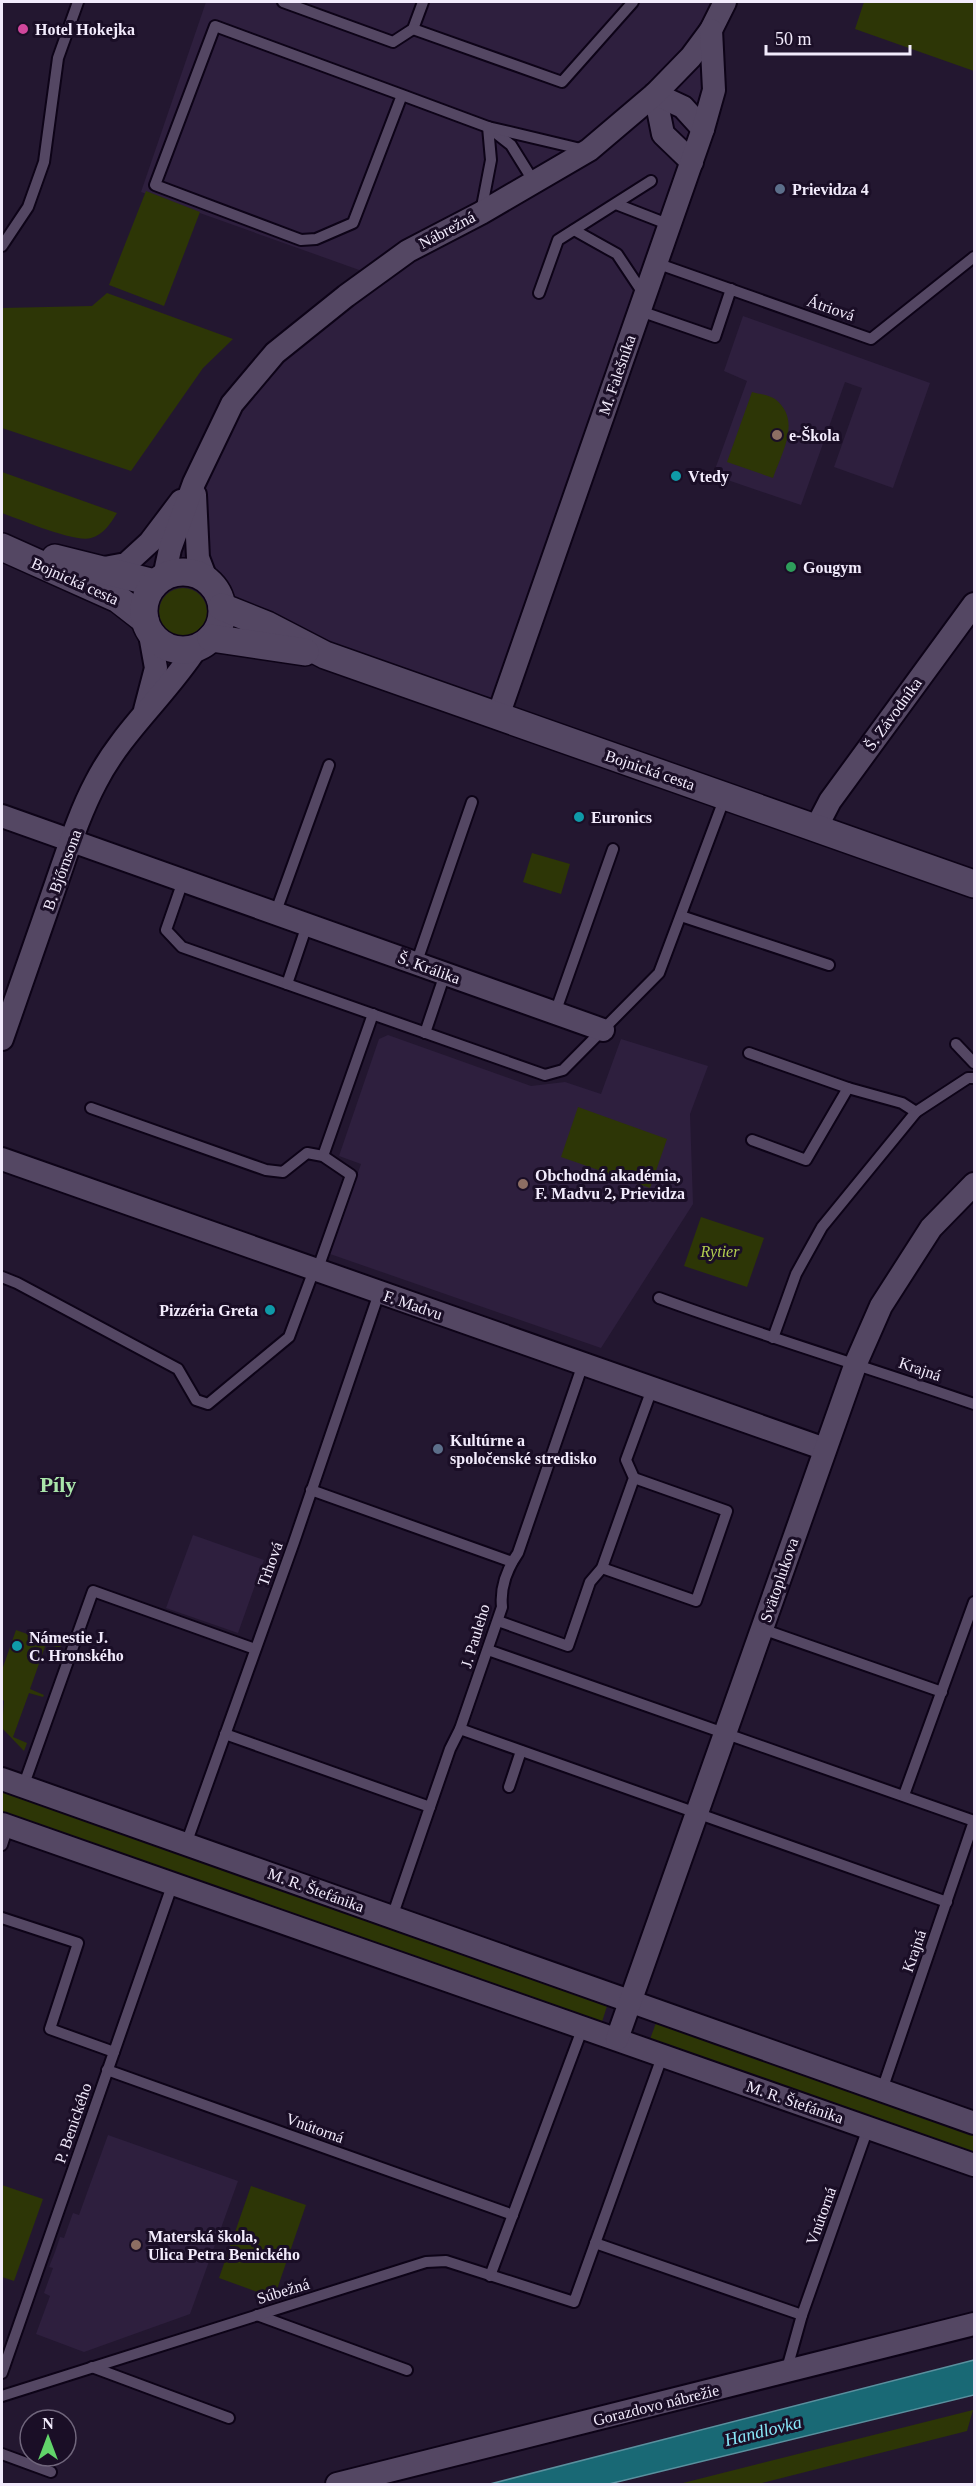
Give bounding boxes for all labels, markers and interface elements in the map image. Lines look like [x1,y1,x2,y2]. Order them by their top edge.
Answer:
scale bar [766,18,910,56]
place label: Hotel Hokejka [35,21,135,39]
marker: Hotel Hokejka [16,22,30,36]
text: 50 m [775,29,812,49]
place label: Prievidza 4 [792,181,869,198]
marker: Prievidza 4 [773,182,787,196]
street label: Nábrežná [416,208,478,252]
street label: Átriová [805,291,857,324]
street label: M. Falešníka [595,333,639,417]
place label: e-Škola [789,426,840,444]
marker: e-Škola [770,428,784,442]
place label: Vtedy [688,468,729,486]
marker: Vtedy [669,469,683,483]
street label: Bojnická cesta [28,554,121,609]
place label: Gougym [803,559,862,577]
marker: Gougym [784,560,798,574]
street label: Š. Závodníka [860,674,925,754]
street label: Bojnická cesta [603,747,697,794]
place label: Euronics [591,809,652,826]
marker: Euronics [572,810,586,824]
street label: B. Bjőrnsona [40,827,85,913]
street label: Š. Králika [396,948,463,987]
place label: Obchodná akadémia, F. Madvu 2, Prievidza [535,1167,685,1202]
marker: Obchodná akadémia, F. Madvu 2, Prievidza [516,1177,530,1191]
park label: Rytier [700,1243,740,1261]
street label: F. Madvu [381,1287,445,1323]
place label: Pizzéria Greta [159,1302,258,1319]
marker: Pizzéria Greta [263,1303,277,1317]
street label: Krajná [896,1354,943,1385]
place label: Kultúrne a spoločenské stredisko [450,1432,597,1468]
marker: Kultúrne a spoločenské stredisko [431,1442,445,1456]
district label: Píly [40,1472,76,1497]
street label: Svätoplukova [757,1536,802,1625]
street label: Trhová [254,1540,286,1588]
street label: J. Pauleho [457,1602,493,1670]
place label: Námestie J. C. Hronského [29,1629,124,1664]
marker: Námestie J. C. Hronského [10,1639,24,1653]
street label: M. R. Štefánika [265,1864,367,1915]
street label: Krajná [899,1928,930,1975]
street label: M. R. Štefánika [744,2077,846,2127]
street label: P. Benického [51,2081,95,2165]
street label: Vnútorná [284,2110,346,2146]
street label: Vnútorná [803,2185,839,2247]
place label: Materská škola, Ulica Petra Benického [148,2228,300,2263]
marker: Materská škola, Ulica Petra Benického [129,2238,143,2252]
street label: Súbežná [255,2275,311,2307]
street label: Gorazdovo nábrežie [591,2381,721,2429]
north arrow [18,2408,78,2468]
water label: Handlovka [721,2412,804,2450]
text: N [42,2415,54,2432]

